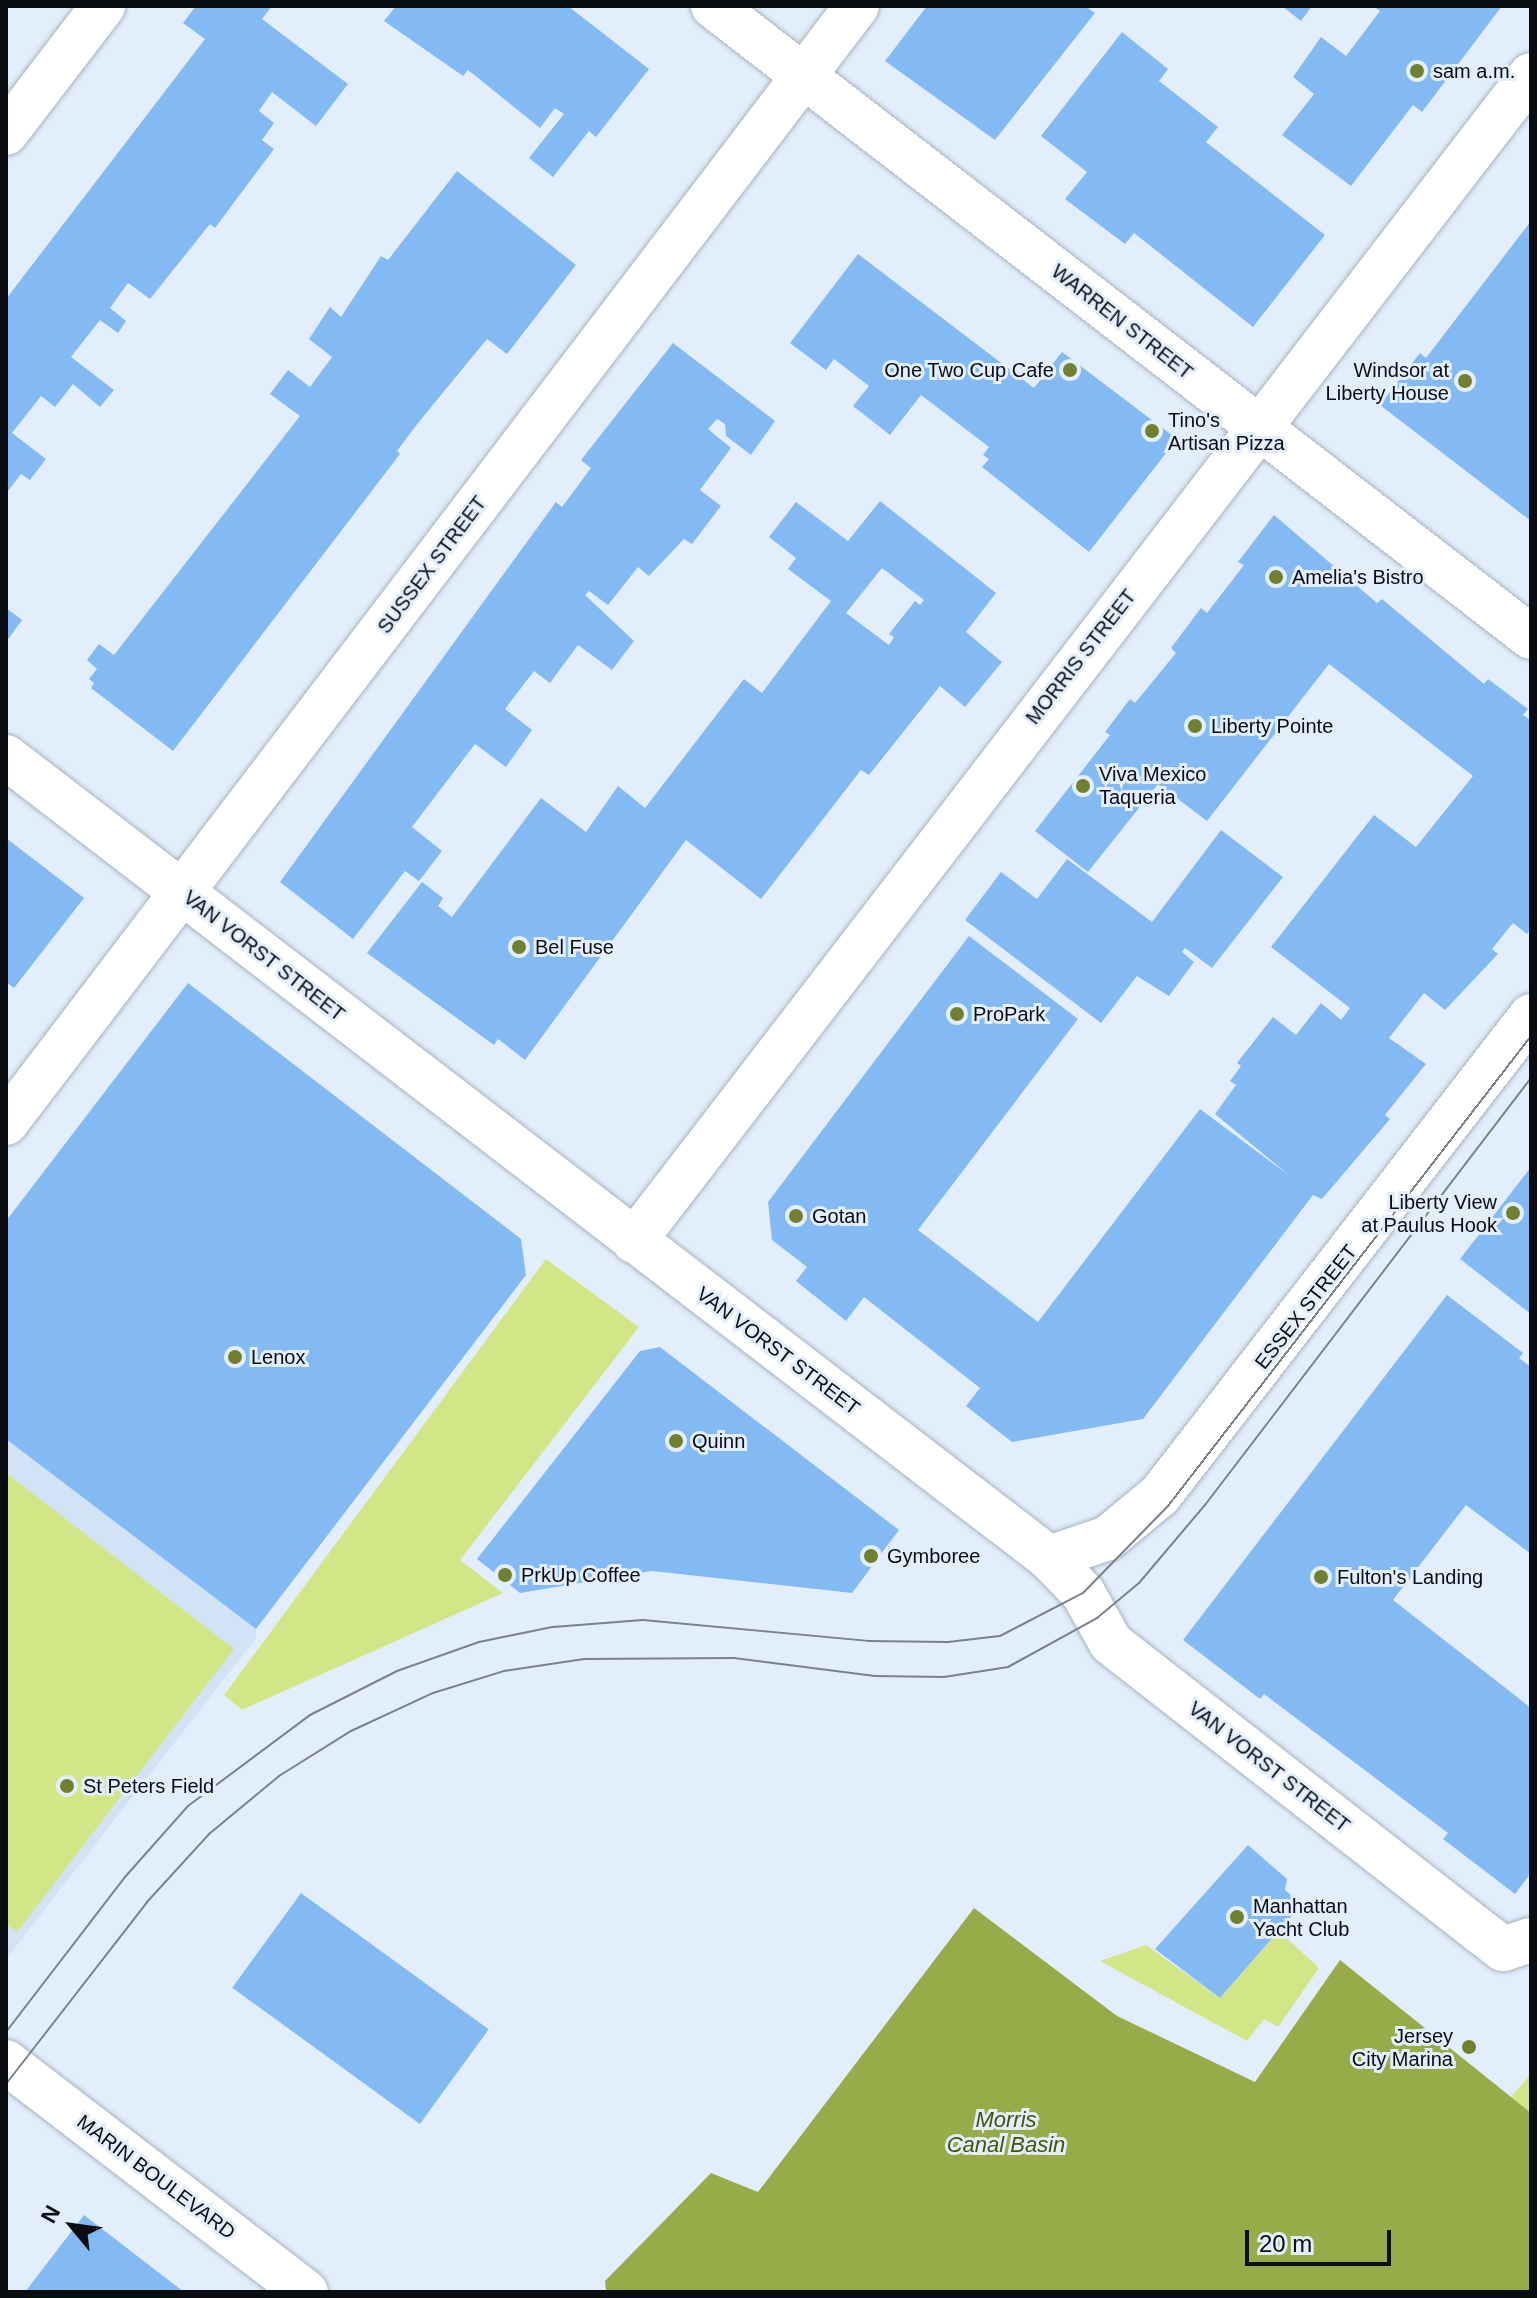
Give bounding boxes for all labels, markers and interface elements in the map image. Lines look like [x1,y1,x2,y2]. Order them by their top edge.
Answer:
place label: sam a.m. [1433,59,1515,83]
marker: sam a.m. [1408,62,1426,80]
street label: WARREN STREET [1047,259,1197,385]
place label: One Two Cup Cafe [884,358,1054,382]
place label: Windsor at Liberty House [1326,358,1449,405]
marker: One Two Cup Cafe [1061,361,1079,379]
marker: Windsor at Liberty House [1456,372,1474,390]
place label: Tino's Artisan Pizza [1168,408,1285,455]
marker: Tino's Artisan Pizza [1143,422,1161,440]
street label: SUSSEX STREET [373,492,491,638]
place label: Amelia's Bistro [1292,565,1424,589]
marker: Amelia's Bistro [1267,568,1285,586]
street label: MORRIS STREET [1021,585,1141,729]
place label: Liberty Pointe [1211,714,1333,738]
marker: Liberty Pointe [1186,717,1204,735]
place label: Viva Mexico Taqueria [1099,762,1206,809]
marker: Viva Mexico Taqueria [1074,777,1092,795]
street label: VAN VORST STREET [178,885,350,1027]
place label: Bel Fuse [535,935,614,959]
marker: Bel Fuse [510,938,528,956]
place label: ProPark [973,1002,1045,1026]
marker: ProPark [948,1005,966,1023]
place label: Liberty View at Paulus Hook [1361,1190,1497,1237]
place label: Gotan [812,1204,866,1228]
marker: Liberty View at Paulus Hook [1504,1204,1522,1222]
marker: Gotan [787,1207,805,1225]
street label: ESSEX STREET [1250,1240,1362,1374]
street label: VAN VORST STREET [691,1282,865,1420]
place label: Lenox [251,1345,305,1369]
marker: Lenox [226,1348,244,1366]
place label: Quinn [692,1429,745,1453]
marker: Quinn [667,1432,685,1450]
place label: Gymboree [887,1544,980,1568]
marker: Gymboree [862,1547,880,1565]
place label: PrkUp Coffee [521,1563,641,1587]
place label: Fulton's Landing [1337,1565,1483,1589]
marker: PrkUp Coffee [496,1566,514,1584]
marker: Fulton's Landing [1312,1568,1330,1586]
street label: VAN VORST STREET [1183,1696,1355,1838]
place label: St Peters Field [83,1774,214,1798]
marker: St Peters Field [58,1777,76,1795]
place label: Manhattan Yacht Club [1253,1894,1349,1941]
marker: Manhattan Yacht Club [1228,1908,1246,1926]
place label: Jersey City Marina [1352,2024,1453,2071]
marker: Jersey City Marina [1460,2038,1478,2056]
water label: Morris Canal Basin [947,2106,1065,2158]
street label: MARIN BOULEVARD [72,2110,240,2244]
north arrow [32,2186,112,2266]
text: N [36,2201,65,2227]
scale bar [1249,2214,1395,2264]
text: 20 m [1259,2230,1312,2257]

